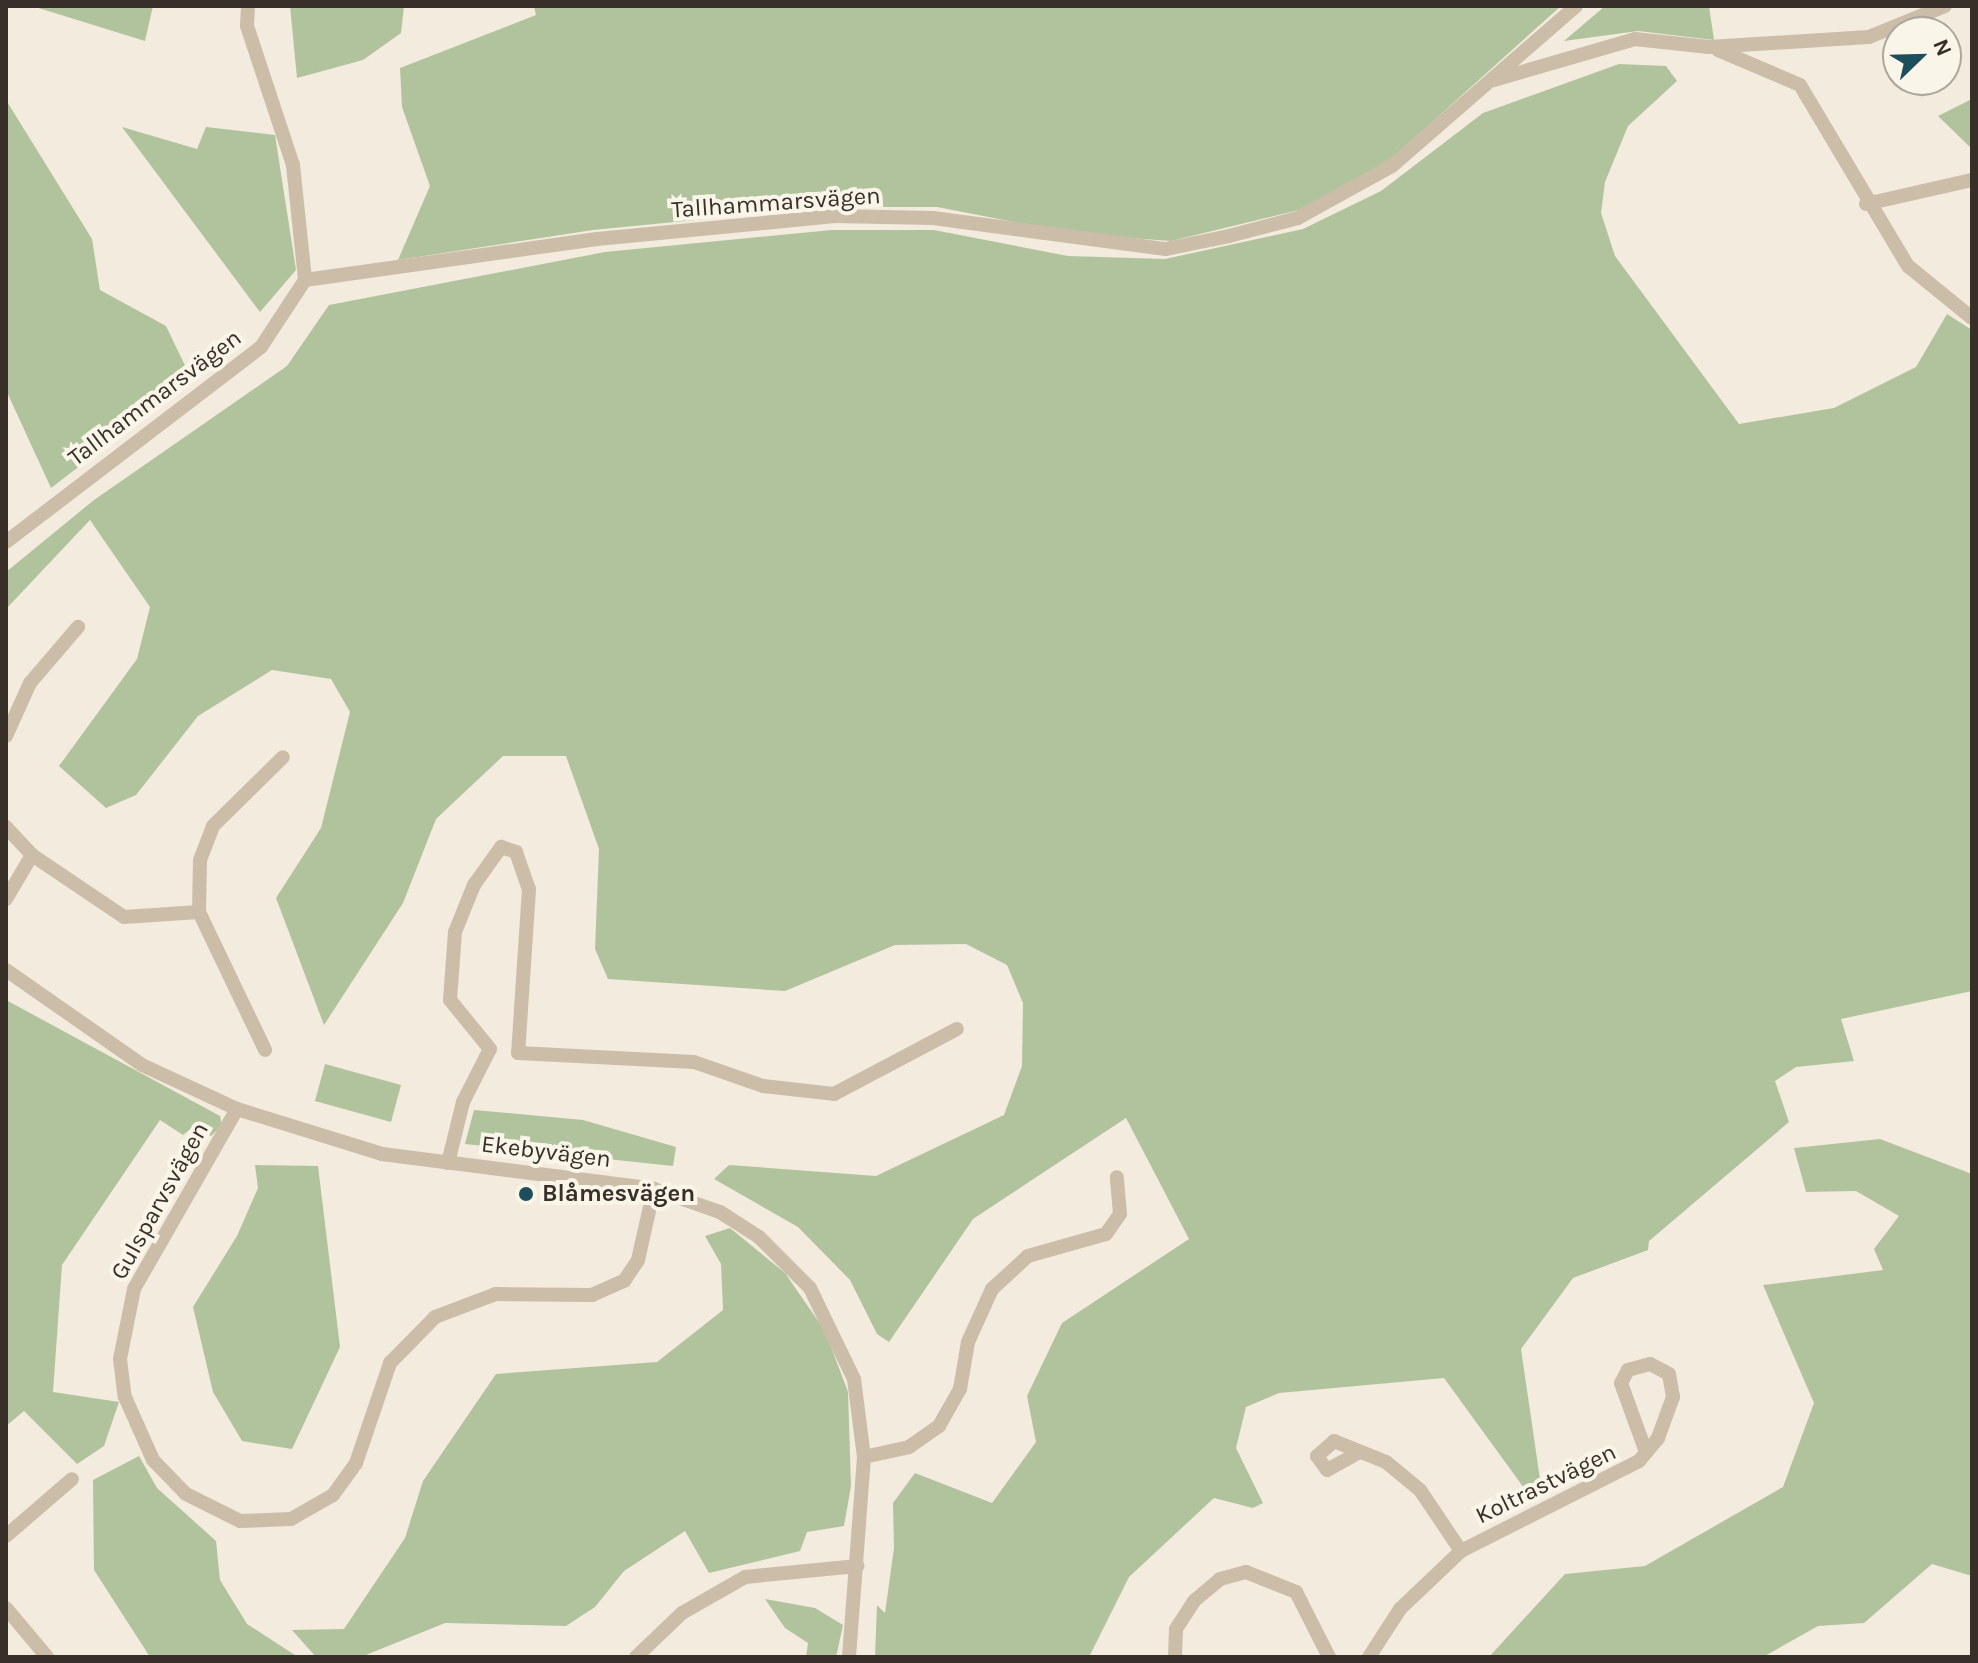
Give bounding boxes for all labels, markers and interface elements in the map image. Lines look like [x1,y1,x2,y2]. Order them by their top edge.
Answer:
north arrow [1882,16,1962,96]
text: N [1927,35,1957,60]
street label: Tallhammarsvägen [671,181,881,225]
street label: Tallhammarsvägen [63,324,247,472]
street label: Gulsparvsvägen [105,1117,215,1285]
street label: Ekebyvägen [480,1130,612,1174]
place label: Blåmesvägen [542,1180,695,1208]
marker: Blåmesvägen [517,1185,535,1203]
street label: Koltrastvägen [1471,1438,1621,1530]

